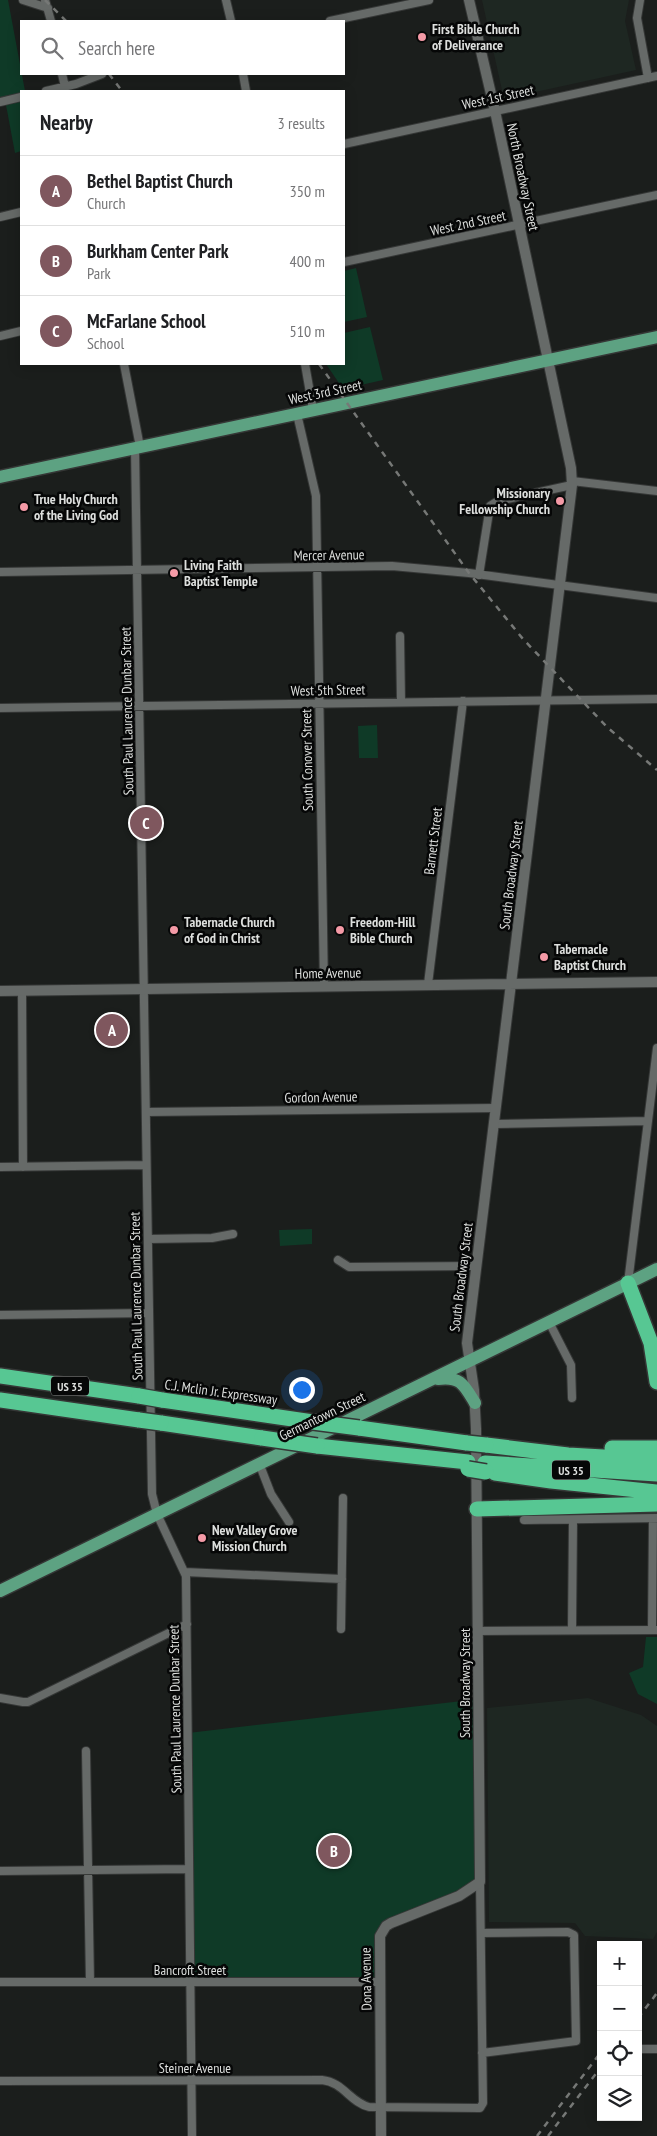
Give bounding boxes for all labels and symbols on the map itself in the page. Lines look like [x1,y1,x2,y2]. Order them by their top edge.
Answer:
place label: First Bible Church of Deliverance [432,20,520,54]
marker: First Bible Church of Deliverance [416,31,428,43]
street label: West 1st Street [460,81,536,113]
street label: North Broadway Street [503,122,543,233]
street label: West 2nd Street [429,206,508,240]
street label: West 3rd Street [287,375,363,409]
place label: Missionary Fellowship Church [459,484,550,518]
place label: True Holy Church of the Living God [34,490,118,524]
marker: Missionary Fellowship Church [554,495,566,507]
marker: True Holy Church of the Living God [18,501,30,513]
street label: Mercer Avenue [293,545,365,565]
place label: Living Faith Baptist Temple [184,556,258,590]
marker: Living Faith Baptist Temple [168,567,180,579]
street label: South Paul Laurence Dunbar Street [117,626,137,795]
street label: West 5th Street [291,680,366,700]
street label: South Conover Street [297,709,317,811]
pin: C [130,804,162,842]
street label: Barnett Street [420,806,446,876]
street label: South Broadway Street [495,819,527,931]
place label: Tabernacle Church of God in Christ [184,913,275,947]
place label: Freedom-Hill Bible Church [350,913,416,947]
marker: Tabernacle Church of God in Christ [168,924,180,936]
marker: Freedom-Hill Bible Church [334,924,346,936]
place label: Tabernacle Baptist Church [554,940,626,974]
marker: Tabernacle Baptist Church [538,951,550,963]
street label: Home Avenue [295,963,362,983]
pin: A [96,1011,128,1049]
street label: Gordon Avenue [284,1087,358,1107]
street label: South Paul Laurence Dunbar Street [126,1211,146,1380]
street label: South Broadway Street [445,1221,477,1333]
street label: C.J. Mclin Jr. Expressway [164,1375,279,1409]
road number: US 35 [51,1376,89,1395]
your location [289,1377,315,1403]
street label: Germantown Street [276,1387,368,1445]
road number: US 35 [552,1460,590,1480]
place label: New Valley Grove Mission Church [212,1521,298,1555]
marker: New Valley Grove Mission Church [196,1532,208,1544]
street label: South Paul Laurence Dunbar Street [165,1624,185,1793]
street label: South Broadway Street [456,1628,474,1738]
pin: B [318,1832,350,1870]
street label: Dona Avenue [356,1947,376,2011]
street label: Bancroft Street [154,1961,226,1979]
street label: Steiner Avenue [159,2059,231,2077]

